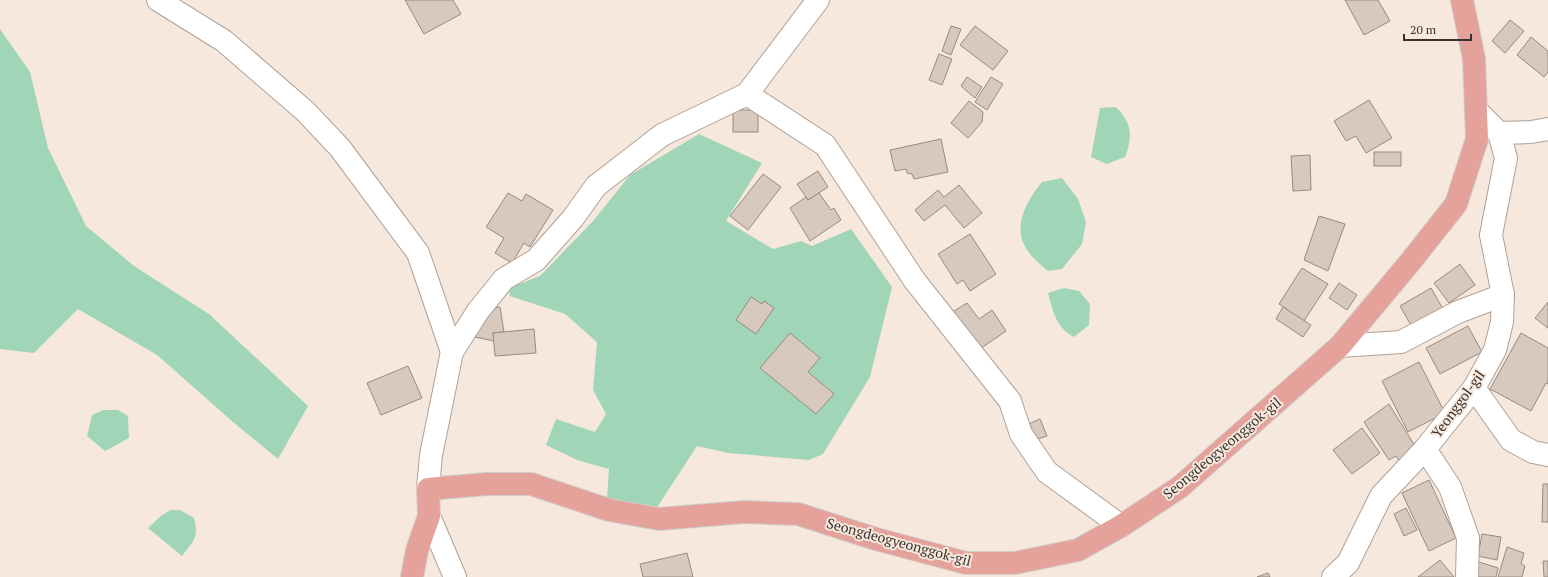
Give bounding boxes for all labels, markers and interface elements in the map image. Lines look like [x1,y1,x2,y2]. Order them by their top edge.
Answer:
scale bar [1404,16,1471,42]
text: 20 m [1410,22,1437,37]
street label: Yeonggol-gil [1427,366,1489,441]
street label: Seongdeogyeonggok-gil [1159,393,1285,503]
street label: Seongdeogyeonggok-gil [825,513,973,570]

